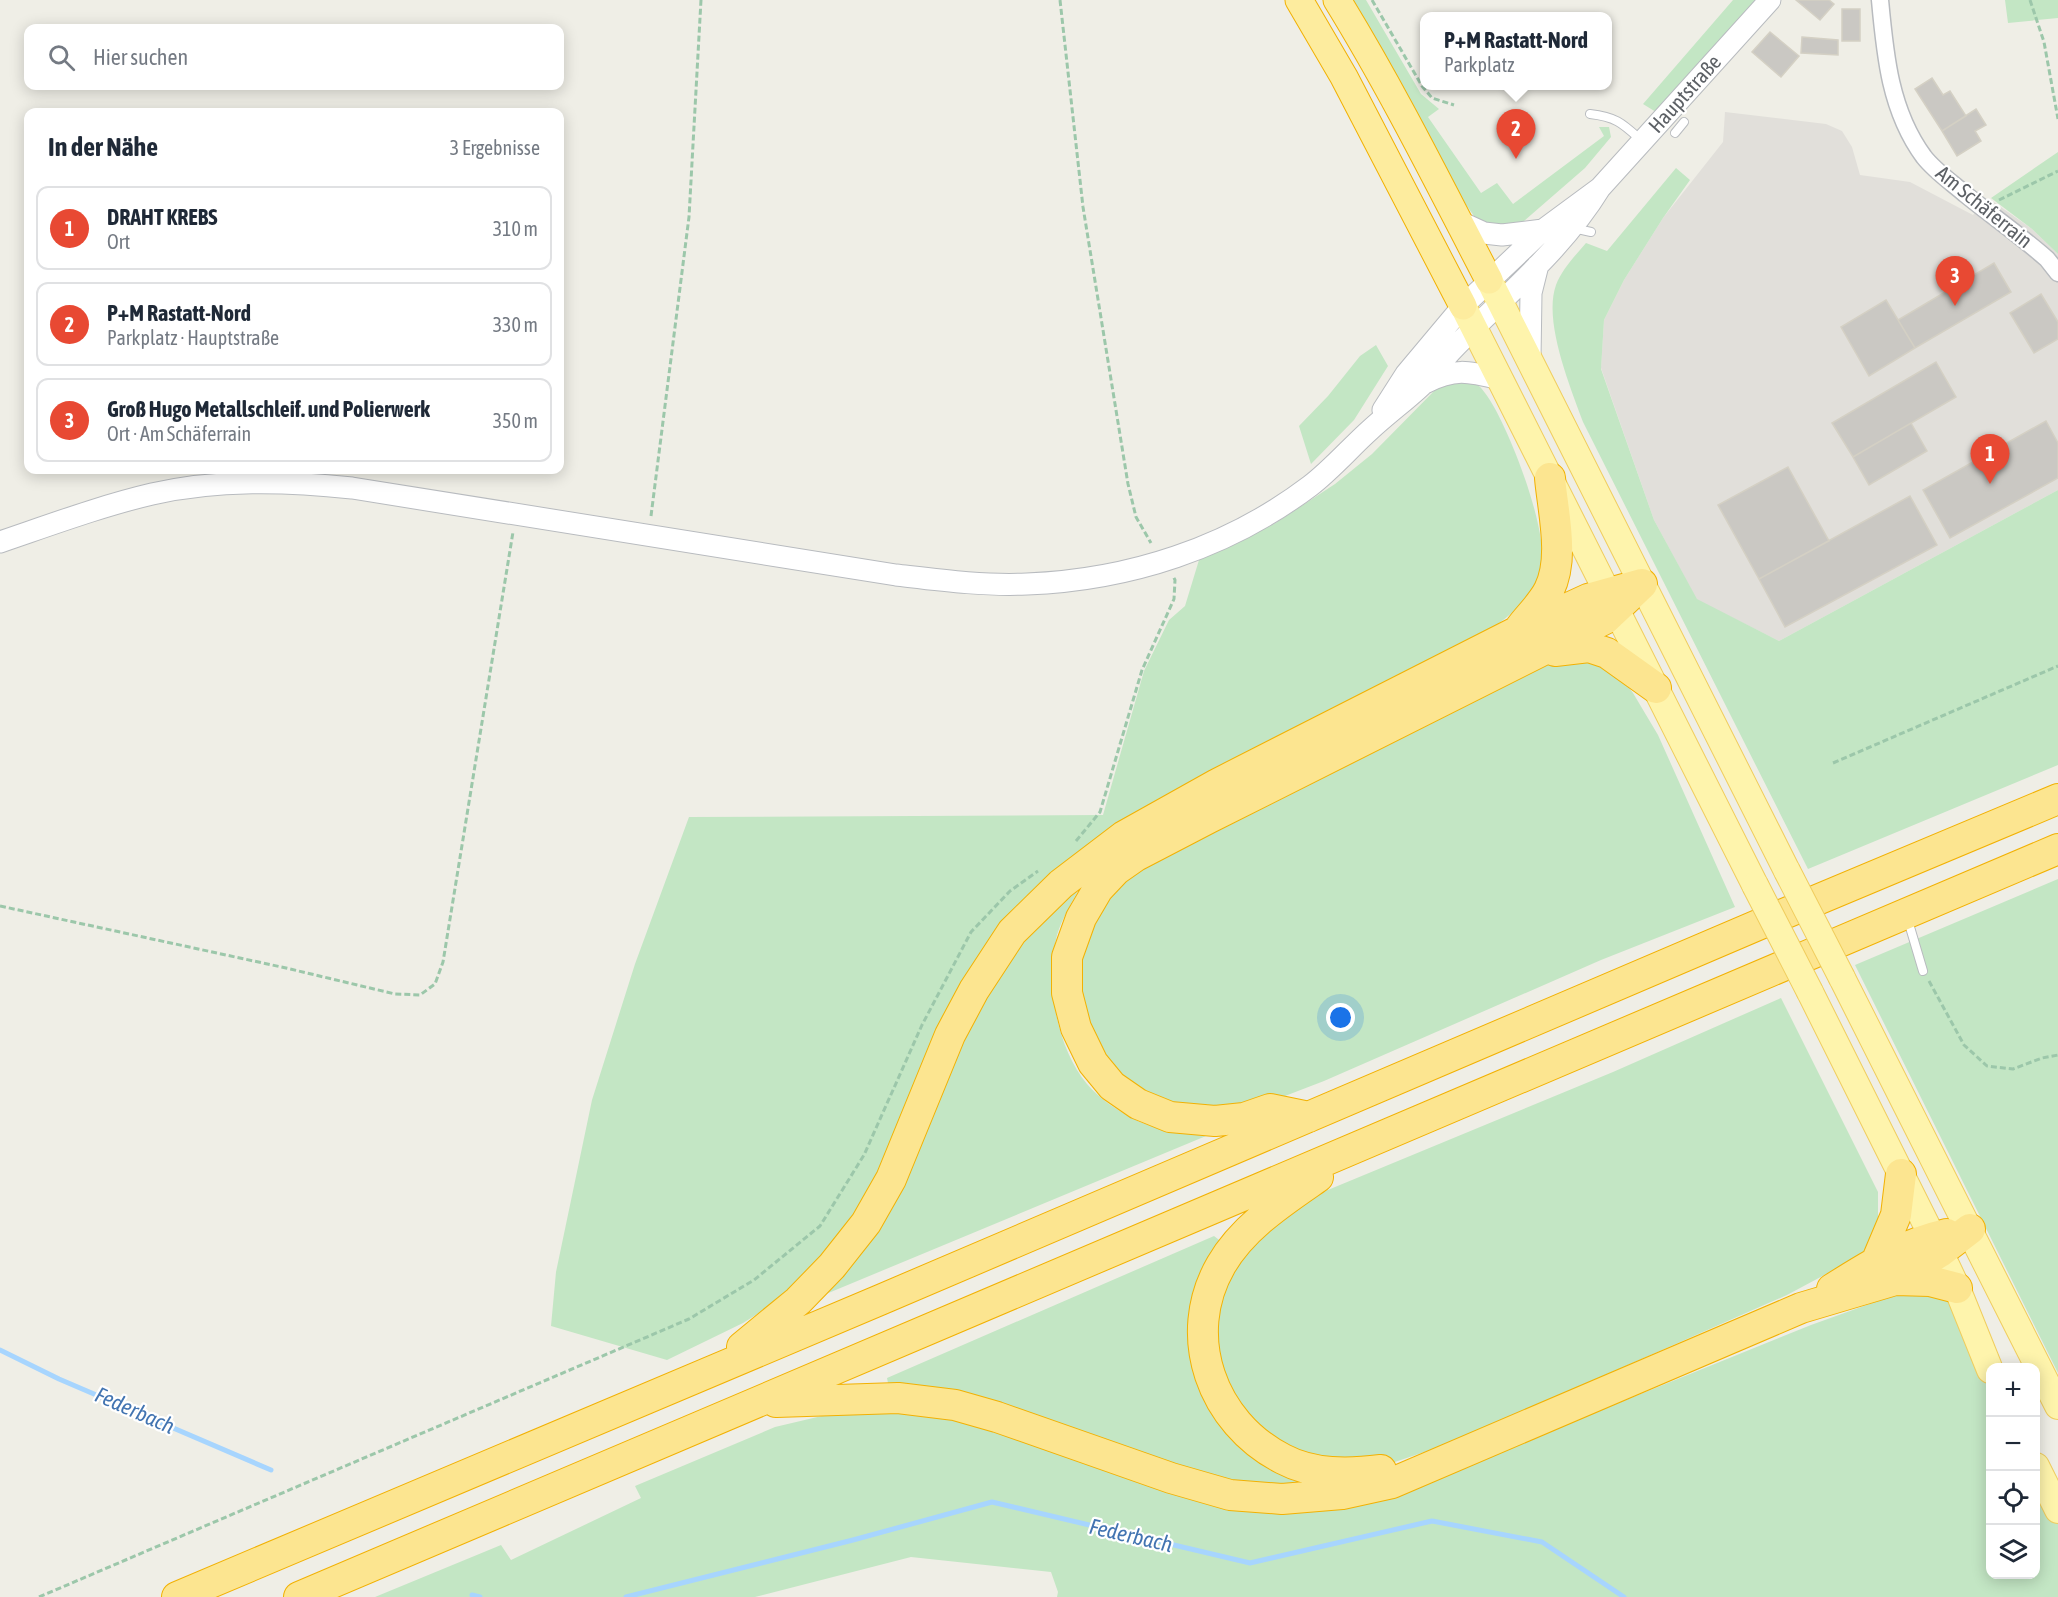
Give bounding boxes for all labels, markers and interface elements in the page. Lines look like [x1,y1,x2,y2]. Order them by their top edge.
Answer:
popup [1420,12,1612,90]
search box [24,24,564,90]
text: P+M Rastatt-Nord [1444,27,1588,53]
icon: search [45,41,78,74]
text: Hier suchen [93,44,188,70]
street label: Hauptstraße [1643,49,1725,137]
text: Parkplatz [1444,53,1514,76]
pin: 2 [1496,110,1536,159]
text: In der Nähe [48,132,158,162]
text: 3 Ergebnisse [450,136,540,159]
street label: Am Schäferrain [1932,160,2038,252]
text: DRAHT KREBS [107,204,217,230]
text: 1 [65,217,74,240]
text: 310 m [493,217,538,240]
text: Ort [107,230,130,253]
pin: 3 [1936,256,1974,306]
text: P+M Rastatt-Nord [107,300,251,326]
text: 2 [65,313,74,336]
text: 330 m [493,313,538,336]
text: Parkplatz · Hauptstraße [107,326,279,349]
text: Groß Hugo Metallschleif. und Polierwerk [107,396,430,422]
text: 3 [65,409,74,432]
text: 350 m [493,409,538,432]
text: Ort · Am Schäferrain [107,422,251,445]
pin: 1 [1970,434,2010,484]
your location [1326,1003,1355,1032]
map controls [1986,1363,2040,1579]
button: + [1986,1363,2040,1417]
water label: Federbach [91,1381,179,1439]
button: − [1986,1417,2040,1471]
button: locate [1986,1471,2040,1525]
water label: Federbach [1087,1513,1175,1557]
button: layers [1986,1525,2040,1579]

